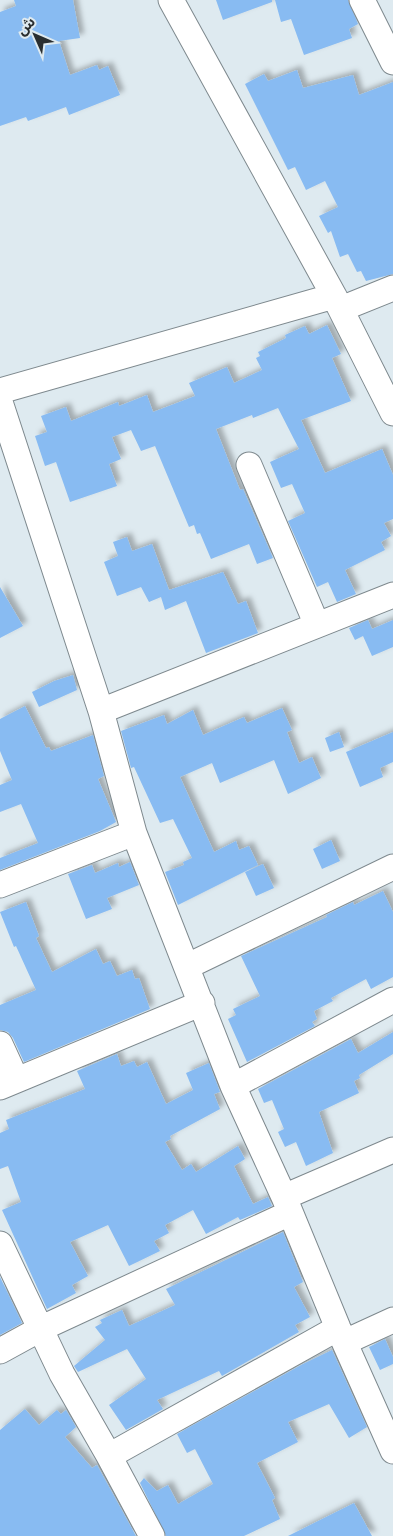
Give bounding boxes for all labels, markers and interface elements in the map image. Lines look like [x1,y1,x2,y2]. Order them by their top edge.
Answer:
north arrow [10,10,60,60]
text: ش [13,13,39,39]

